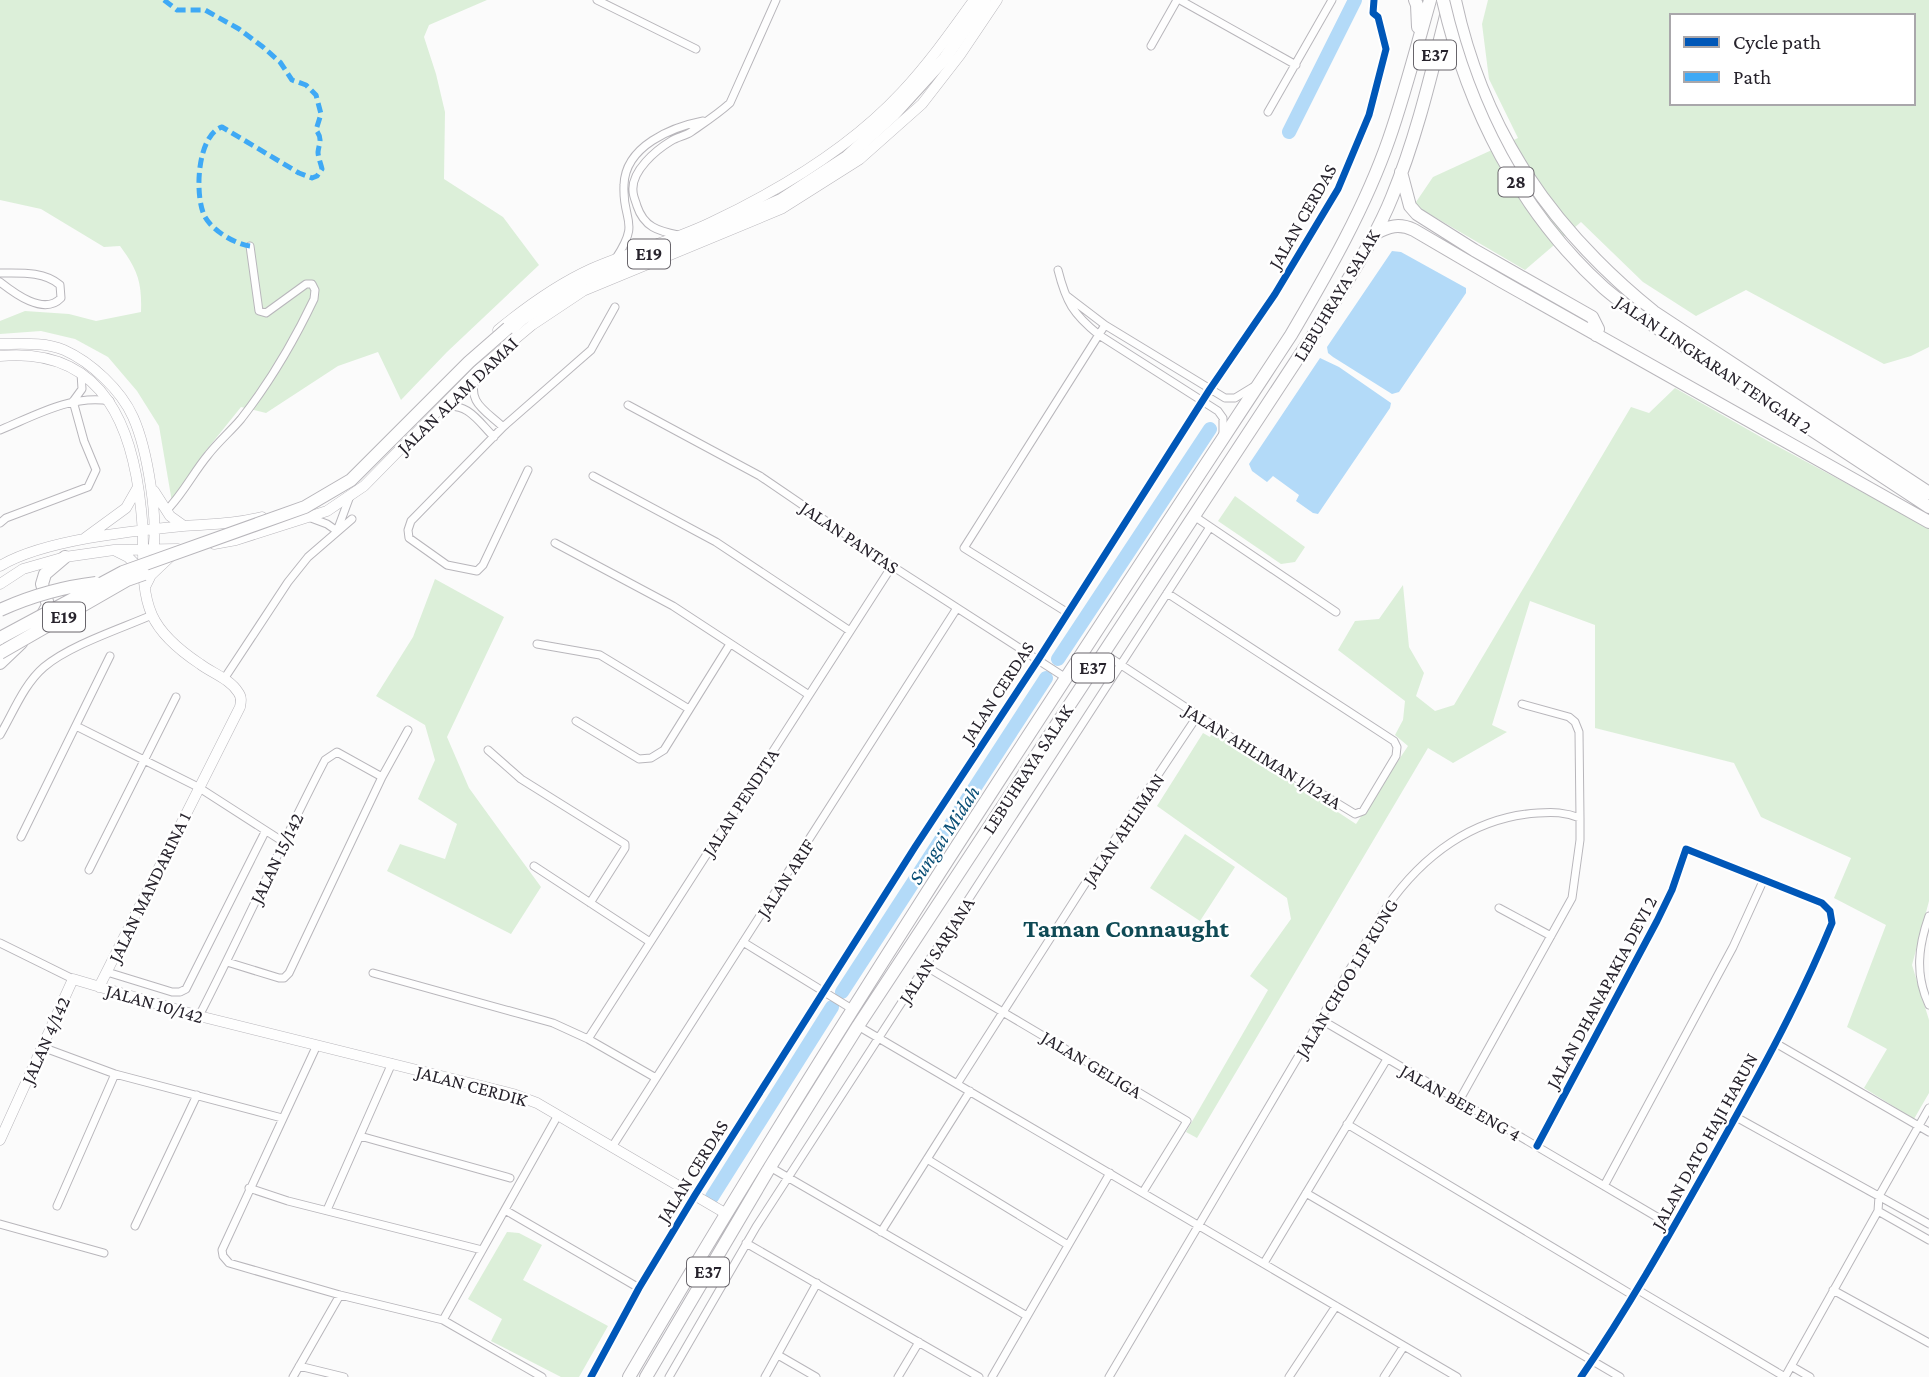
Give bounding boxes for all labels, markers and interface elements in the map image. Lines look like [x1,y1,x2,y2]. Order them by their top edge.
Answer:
legend [1670,14,1915,105]
text: Cycle path [1733,30,1821,54]
road number: E37 [1414,40,1456,70]
text: Path [1733,65,1771,89]
street label: JALAN CERDAS [1263,160,1341,274]
road number: 28 [1498,168,1534,196]
street label: LEBUHRAYA SALAK [1289,225,1384,365]
road number: E19 [628,240,670,268]
street label: JALAN LINGKARAN TENGAH 2 [1610,290,1816,438]
street label: JALAN ALAM DAMAI [391,333,522,459]
street label: JALAN PANTAS [795,496,903,578]
road number: E19 [43,602,85,632]
street label: JALAN CERDAS [956,637,1038,749]
road number: E37 [1072,654,1114,682]
street label: JALAN AHLIMAN 1/124A [1178,698,1346,814]
street label: LEBUHRAYA SALAK [978,700,1078,838]
street label: JALAN PENDITA [697,744,783,862]
street label: JALAN AHLIMAN [1077,769,1169,891]
water label: Sungai Midah [903,781,985,889]
street label: JALAN MANDARINA 1 [103,809,195,968]
street label: JALAN 15/142 [245,809,307,909]
street label: JALAN ARIF [751,835,819,923]
street label: JALAN SARJANA [893,893,979,1009]
street label: JALAN DHANAPAKIA DEVI 2 [1541,893,1661,1094]
street label: JALAN CHOO LIP KUNG [1290,895,1402,1063]
district label: Taman Connaught [1023,914,1230,943]
street label: JALAN 10/142 [102,979,206,1027]
street label: JALAN 4/142 [16,993,74,1089]
street label: JALAN GELIGA [1036,1025,1146,1103]
street label: JALAN DATO HAJI HARUN [1646,1049,1762,1235]
street label: JALAN BEE ENG 4 [1395,1058,1525,1145]
street label: JALAN CERDIK [412,1060,531,1111]
street label: JALAN CERDAS [651,1116,732,1228]
road number: E37 [687,1258,729,1287]

